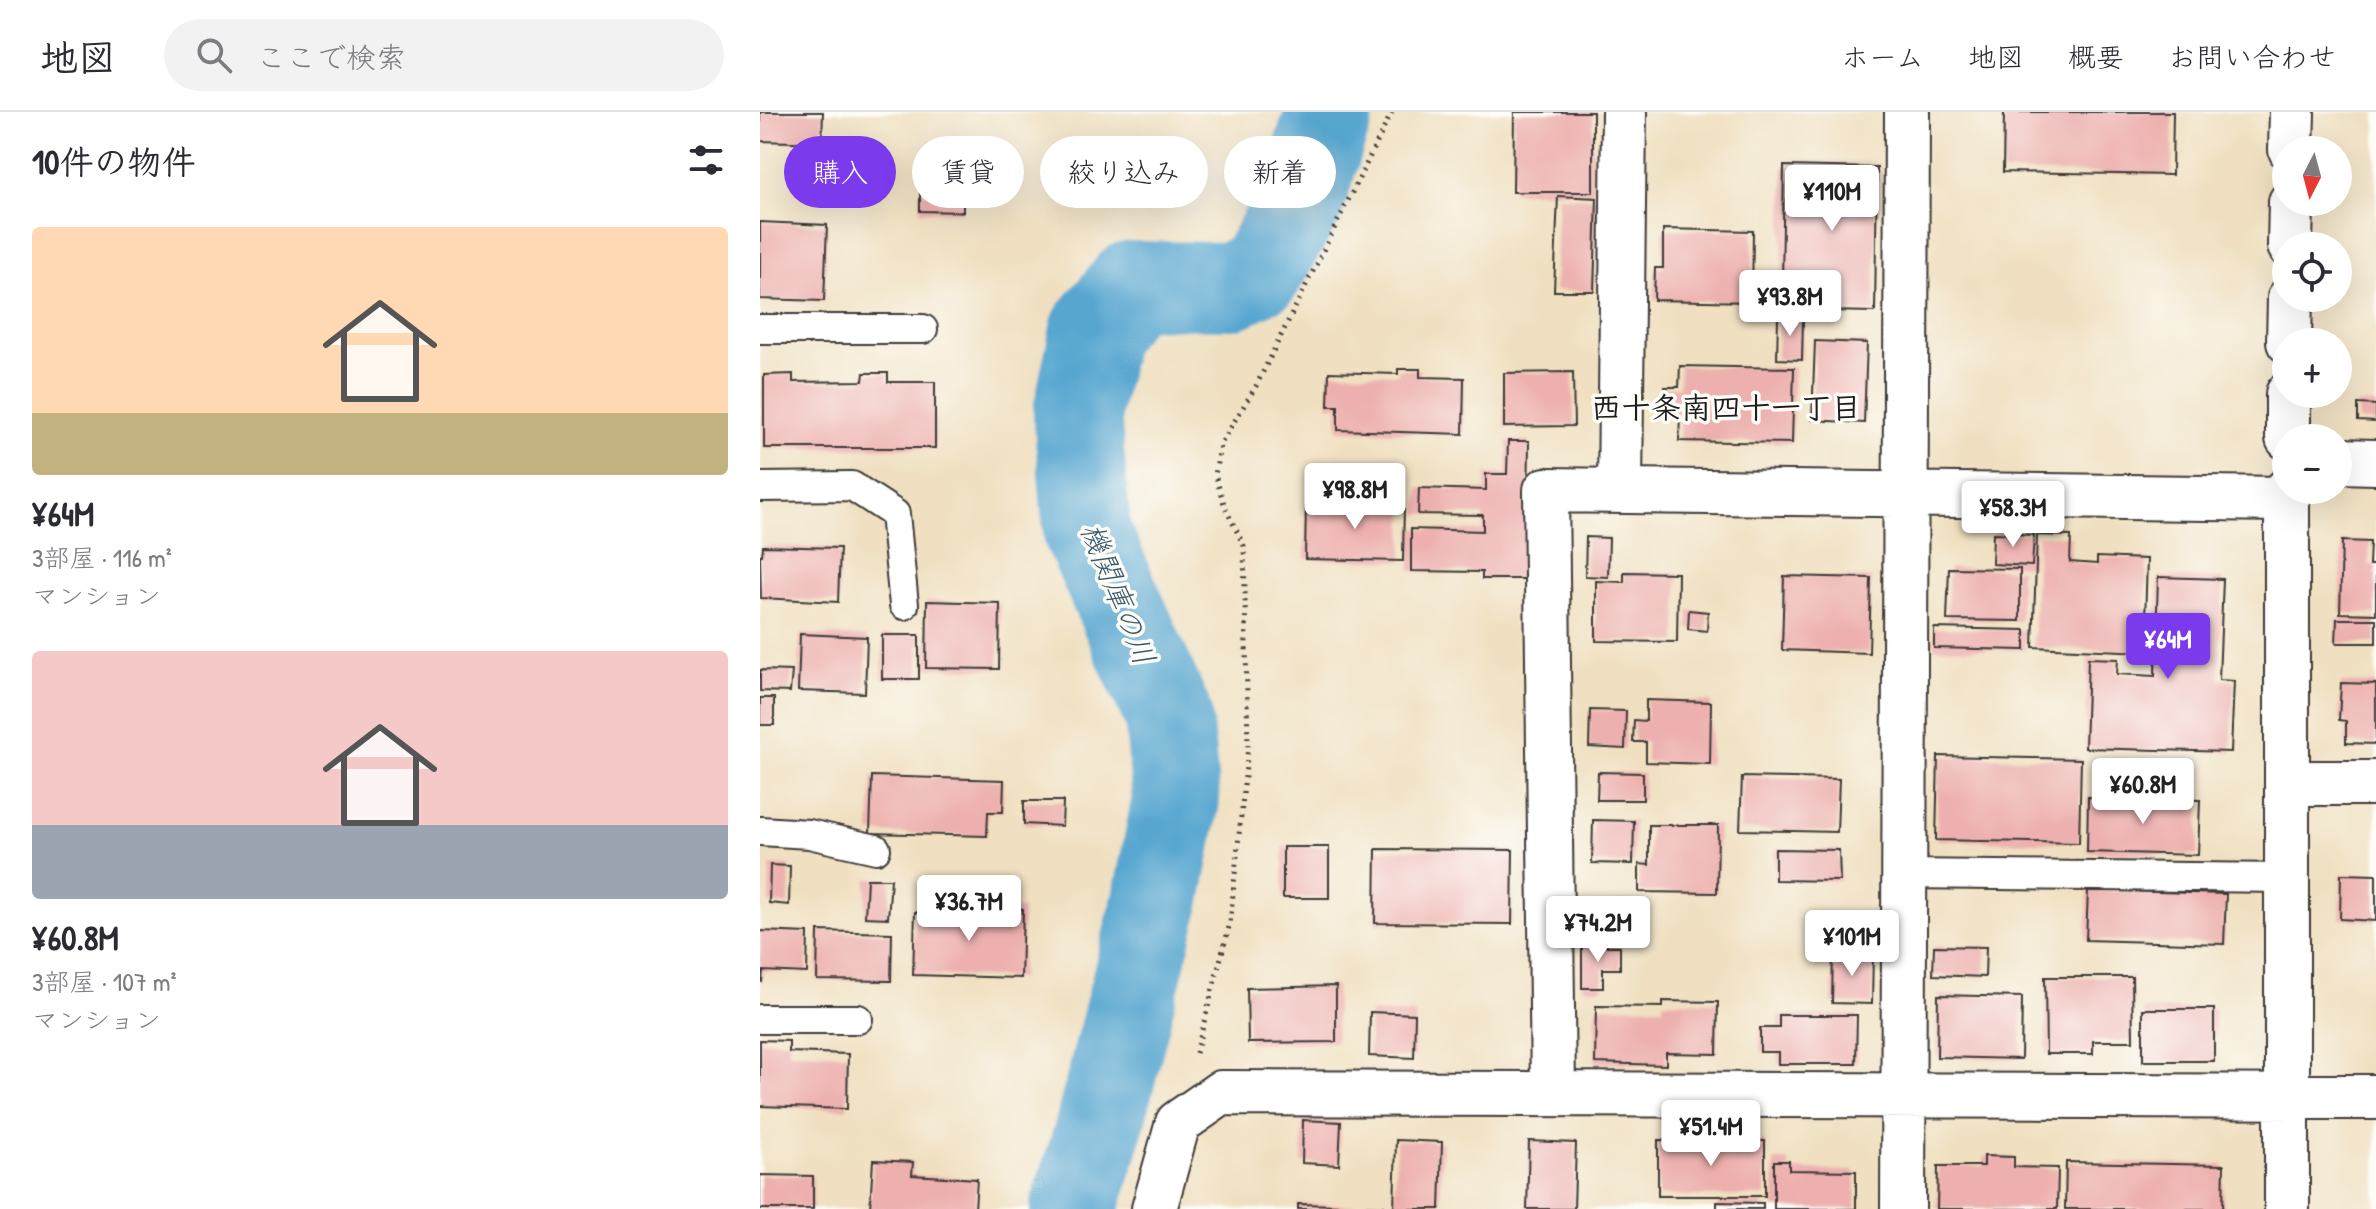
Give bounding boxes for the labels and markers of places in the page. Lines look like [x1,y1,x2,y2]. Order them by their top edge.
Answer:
pin: ¥110M [1776,165,1888,233]
pin: ¥93.8M [1725,270,1855,338]
pin: ¥98.8M [1290,463,1420,531]
pin: ¥58.3M [1948,481,2078,549]
pin: ¥64M [2121,613,2215,681]
pin: ¥60.8M [2078,758,2208,826]
pin: ¥36.7M [904,875,1034,943]
pin: ¥74.2M [1533,896,1663,964]
pin: ¥101M [1796,910,1908,978]
pin: ¥51.4M [1646,1100,1776,1168]

